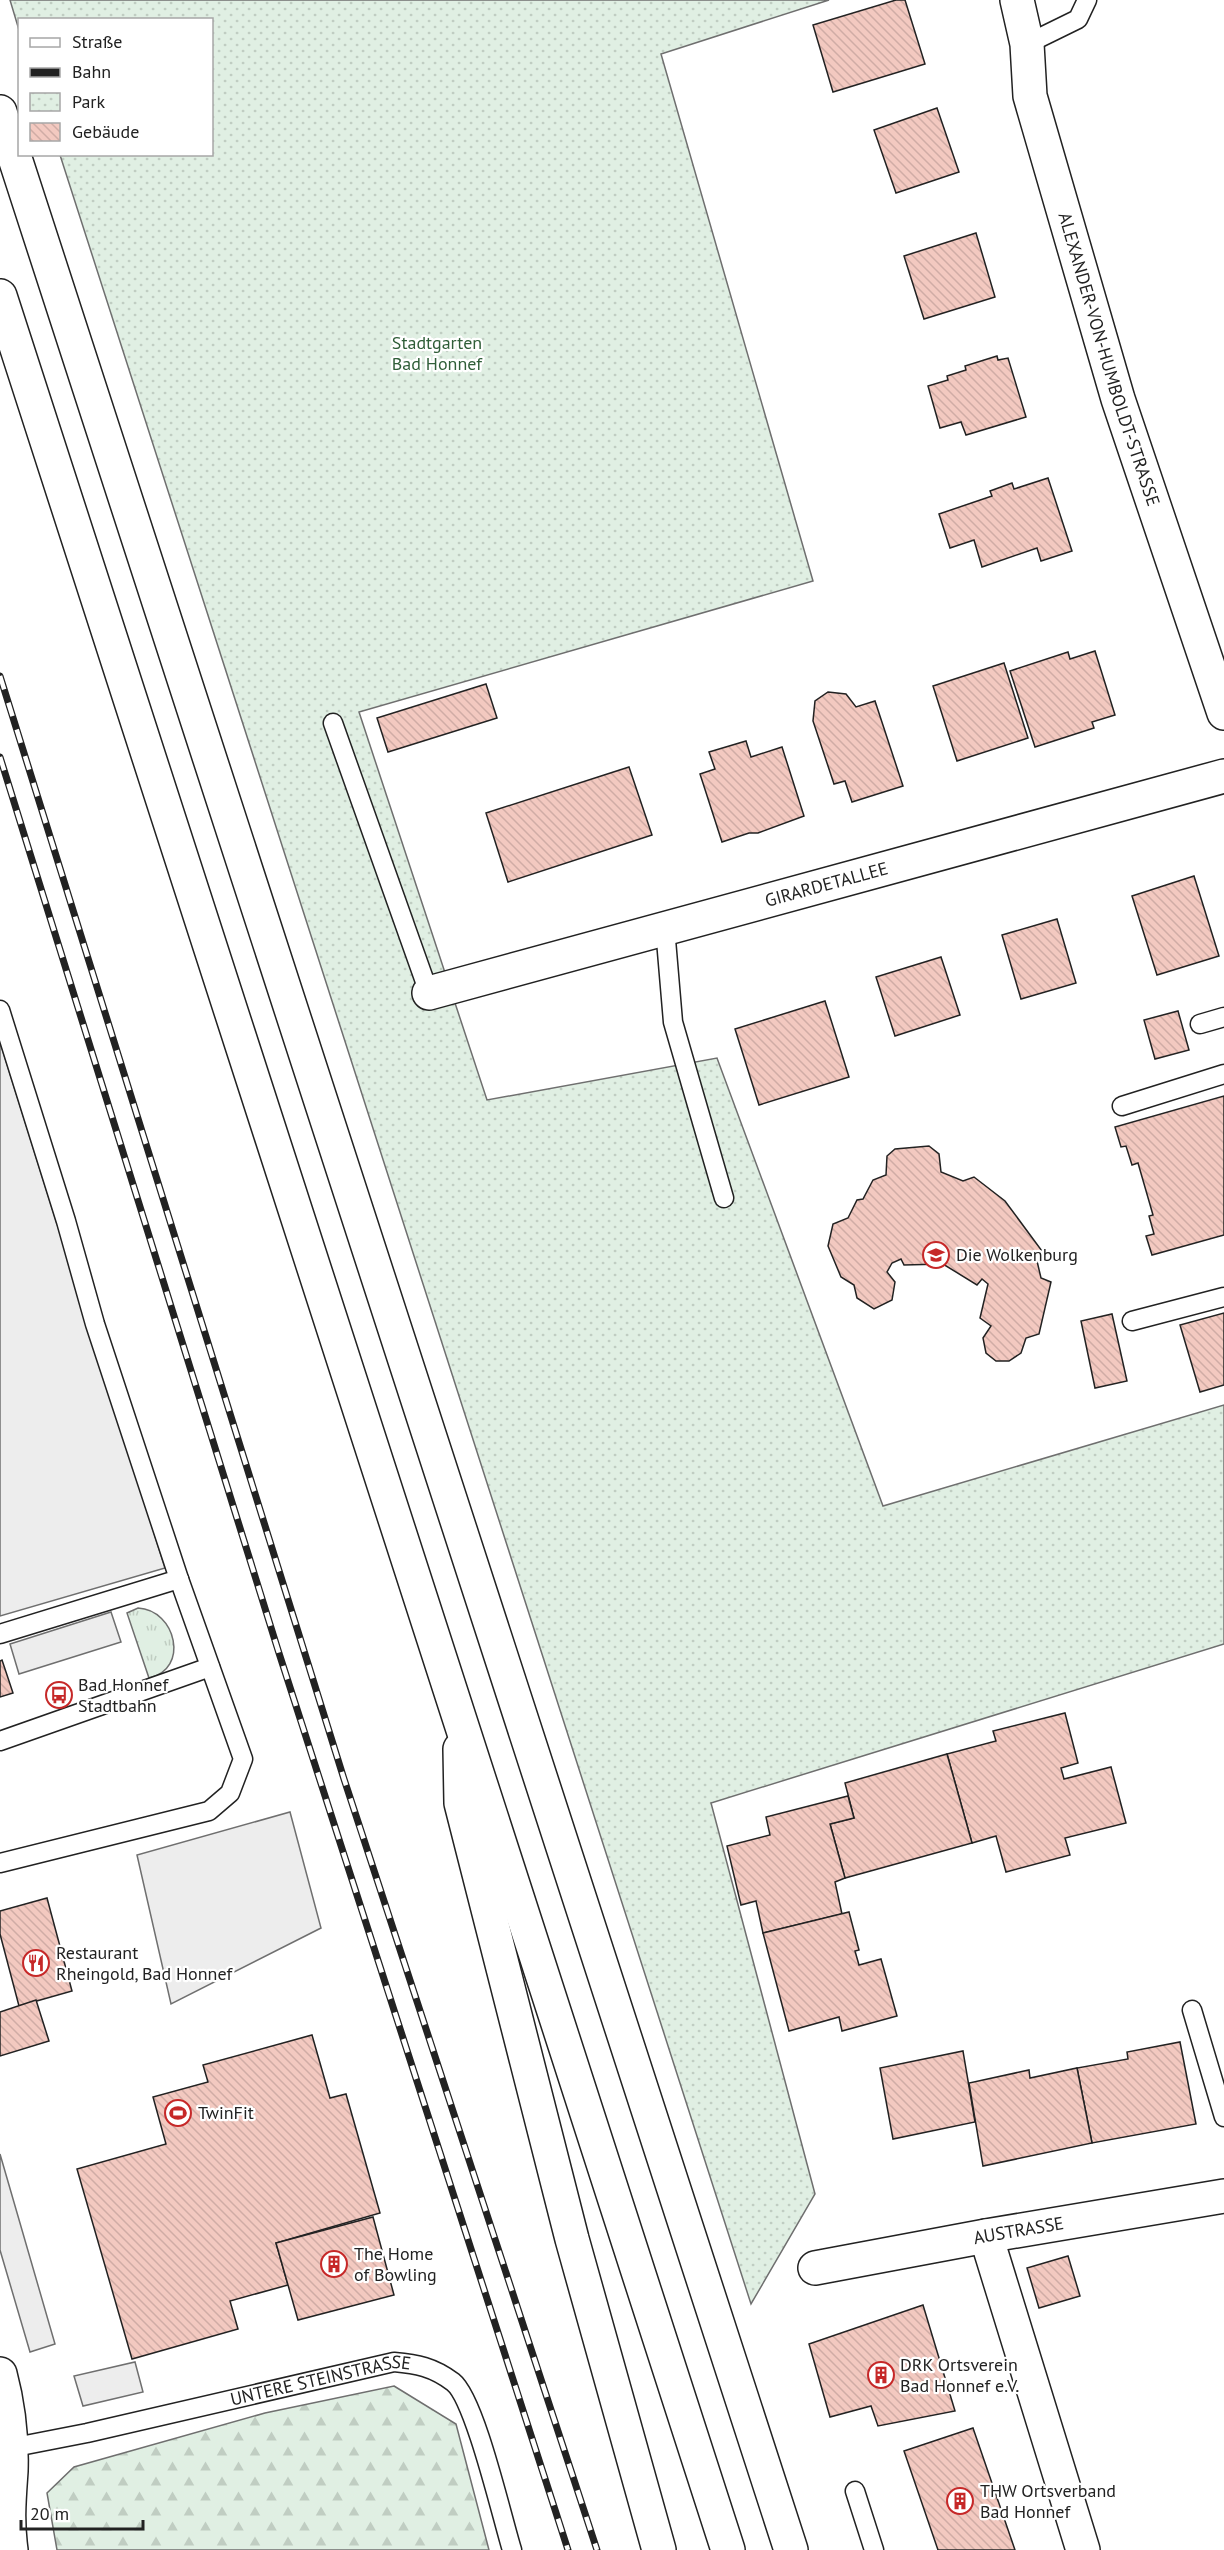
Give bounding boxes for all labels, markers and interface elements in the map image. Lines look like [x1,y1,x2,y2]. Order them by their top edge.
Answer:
legend [18,18,213,156]
text: Straße [72,30,123,53]
text: Bahn [72,60,111,83]
text: Park [72,90,105,113]
text: Gebäude [72,120,139,143]
street label: ALEXANDER-VON-HUMBOLDT-STRASSE [1053,210,1165,509]
park label: Stadtgarten Bad Honnef [392,331,483,375]
street label: GIRARDETALLEE [762,856,890,912]
school or university icon: Die Wolkenburg [921,1240,951,1270]
place label: Die Wolkenburg [956,1243,1078,1266]
place label: Bad Honnef Stadtbahn [78,1673,170,1717]
bus stop icon: Bad Honnef Stadtbahn [44,1680,74,1710]
place label: Restaurant Rheingold, Bad Honnef [56,1941,234,1985]
restaurant icon: Restaurant Rheingold, Bad Honnef [21,1948,51,1978]
sports icon: TwinFit [163,2098,193,2128]
place label: TwinFit [198,2101,254,2124]
street label: AUSTRASSE [971,2211,1065,2249]
place label: The Home of Bowling [354,2242,437,2286]
building icon: The Home of Bowling [319,2249,349,2279]
street label: UNTERE STEINSTRASSE [228,2350,412,2411]
place label: DRK Ortsverein Bad Honnef e.V. [900,2353,1019,2397]
building icon: DRK Ortsverein Bad Honnef e.V. [866,2360,896,2390]
place label: THW Ortsverband Bad Honnef [980,2479,1116,2523]
building icon: THW Ortsverband Bad Honnef [945,2486,975,2516]
scale bar [21,2493,142,2531]
text: 20 m [30,2502,69,2525]

